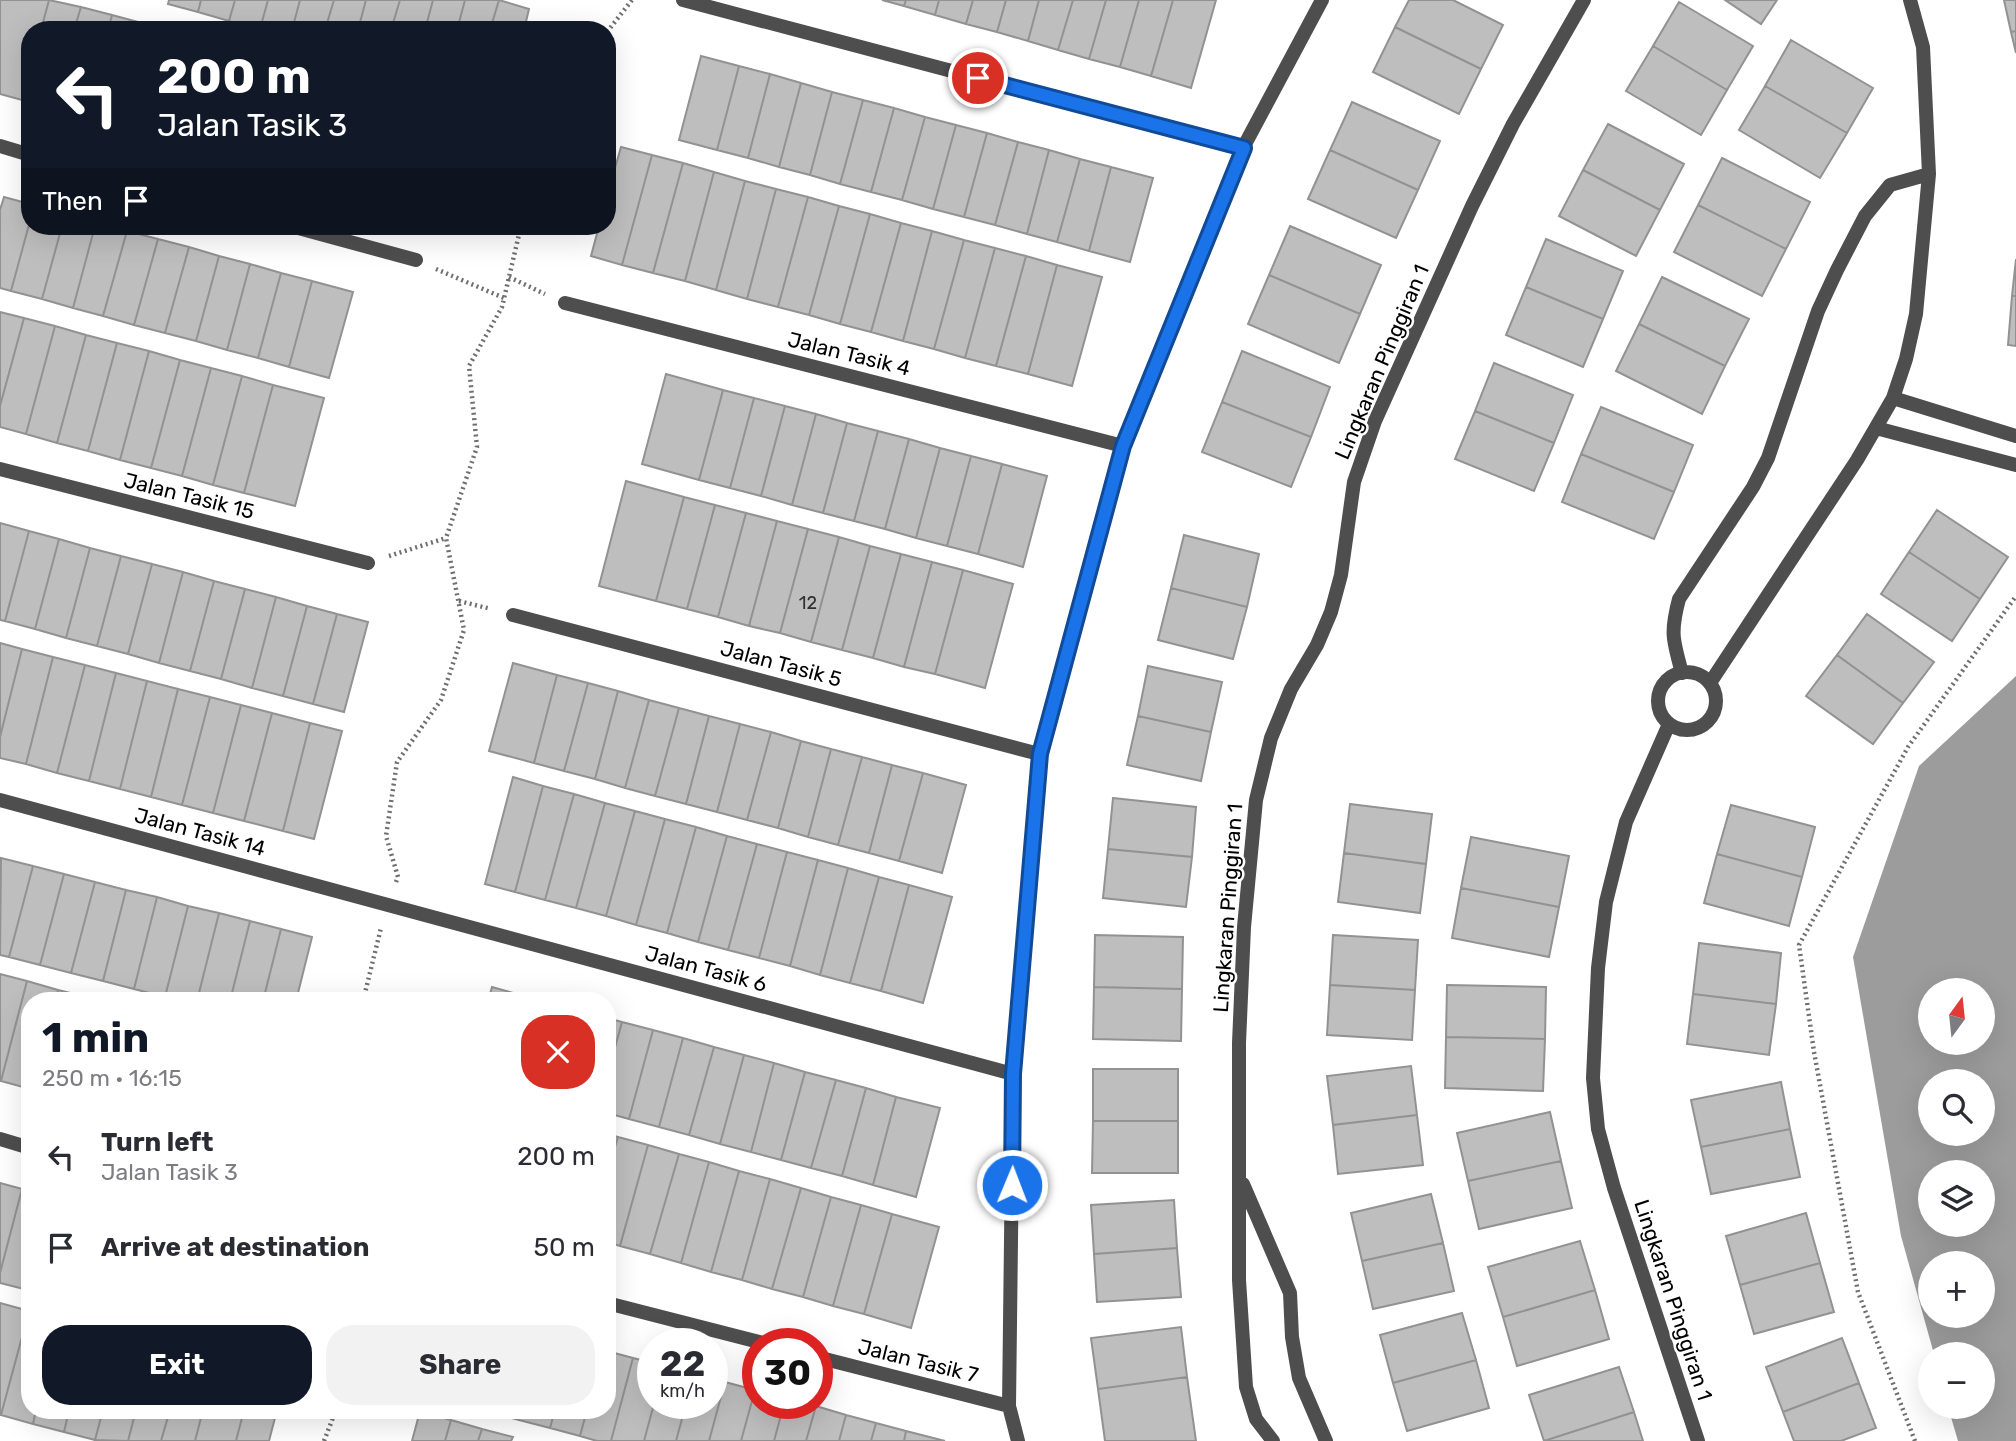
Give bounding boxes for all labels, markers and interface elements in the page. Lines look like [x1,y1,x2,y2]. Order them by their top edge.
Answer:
text: 200 m [157,47,311,105]
pin [948,48,1008,108]
icon: left [42,49,133,140]
icon: arrive [959,59,997,97]
text: Jalan Tasik 3 [157,106,347,144]
icon: arrive [117,182,155,220]
text: Then [42,186,103,217]
street label: Lingkaran Pinggiran 1 [1329,261,1434,463]
street label: Jalan Tasik 4 [785,326,913,381]
street label: Jalan Tasik 15 [121,467,257,524]
house number: 12 [799,592,817,614]
street label: Jalan Tasik 5 [718,635,845,692]
street label: Jalan Tasik 14 [132,802,268,861]
street label: Lingkaran Pinggiran 1 [1208,803,1247,1013]
street label: Jalan Tasik 6 [643,940,770,997]
north arrow [1918,978,1995,1055]
map controls [1918,978,1995,1419]
text: 1 min [42,1013,149,1063]
button: close [521,1015,595,1089]
text: 250 m · 16:15 [42,1064,182,1092]
button: search [1918,1069,1995,1146]
text: Turn left [101,1127,213,1158]
icon: left [42,1138,80,1176]
text: 200 m [517,1141,595,1172]
position arrow [975,1148,1049,1222]
text: Jalan Tasik 3 [101,1158,238,1186]
button: layers [1918,1160,1995,1237]
street label: Lingkaran Pinggiran 1 [1629,1196,1718,1403]
icon: arrive [42,1229,80,1267]
text: Arrive at destination [101,1232,369,1263]
text: 50 m [534,1232,595,1263]
button: + [1918,1251,1995,1328]
button: Exit [42,1325,312,1405]
button: Share [326,1325,595,1405]
speed limit sign: 30 [742,1328,833,1419]
street label: Jalan Tasik 7 [855,1334,981,1388]
button: − [1918,1342,1995,1419]
text: 22 [660,1343,705,1385]
text: km/h [660,1380,705,1402]

